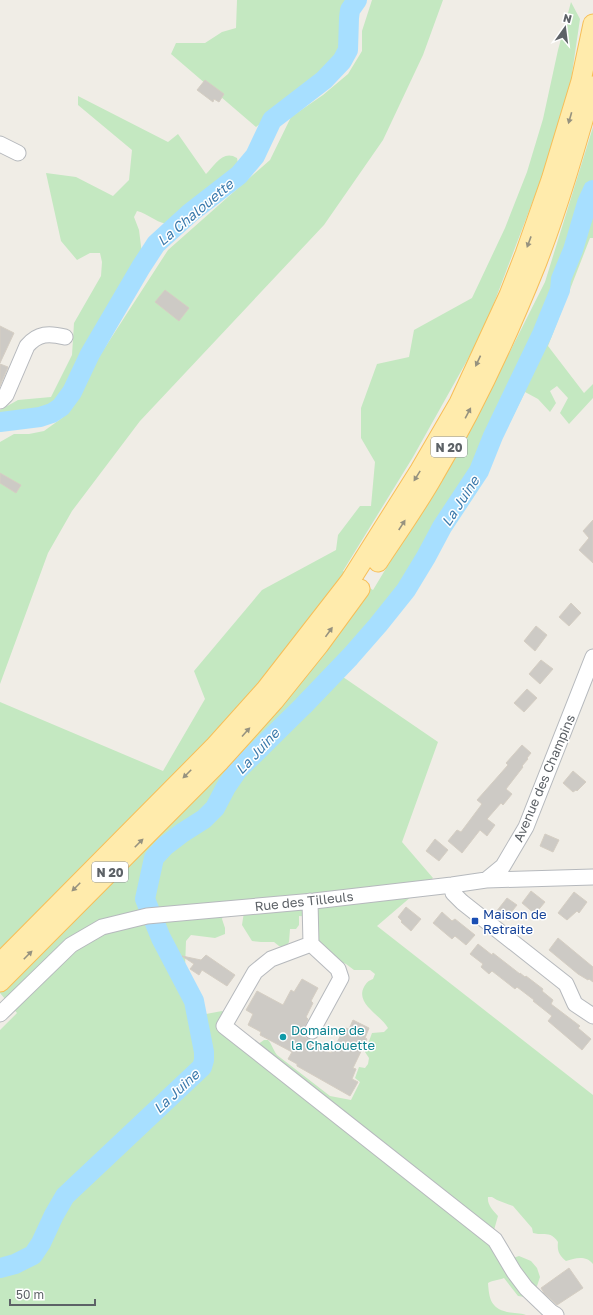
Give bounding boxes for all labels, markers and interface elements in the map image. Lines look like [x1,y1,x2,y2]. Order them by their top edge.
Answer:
north arrow [545,8,585,48]
text: N [562,10,573,25]
one-way arrow [567,112,573,124]
water label: La Chalouette [153,175,237,249]
one-way arrow [526,236,532,248]
one-way arrow [475,356,481,367]
one-way arrow [465,407,471,419]
road number: N 20 [431,437,467,457]
one-way arrow [413,471,421,481]
water label: La Juine [438,472,483,529]
one-way arrow [398,520,406,530]
one-way arrow [325,627,333,638]
street label: Avenue des Champins [510,712,578,844]
water label: La Juine [232,724,283,777]
one-way arrow [241,727,250,737]
one-way arrow [182,769,192,779]
one-way arrow [134,838,144,848]
road number: N 20 [92,862,128,882]
one-way arrow [71,882,81,892]
street label: Rue des Tilleuls [254,888,354,914]
place label: Maison de Retraite [483,906,546,937]
marker: Maison de Retraite [470,916,480,926]
one-way arrow [23,950,32,960]
place label: Domaine de la Chalouette [291,1022,375,1053]
marker: Domaine de la Chalouette [278,1032,288,1042]
water label: La Juine [150,1065,203,1116]
scale bar [10,1281,95,1307]
text: 50 m [16,1287,44,1302]

